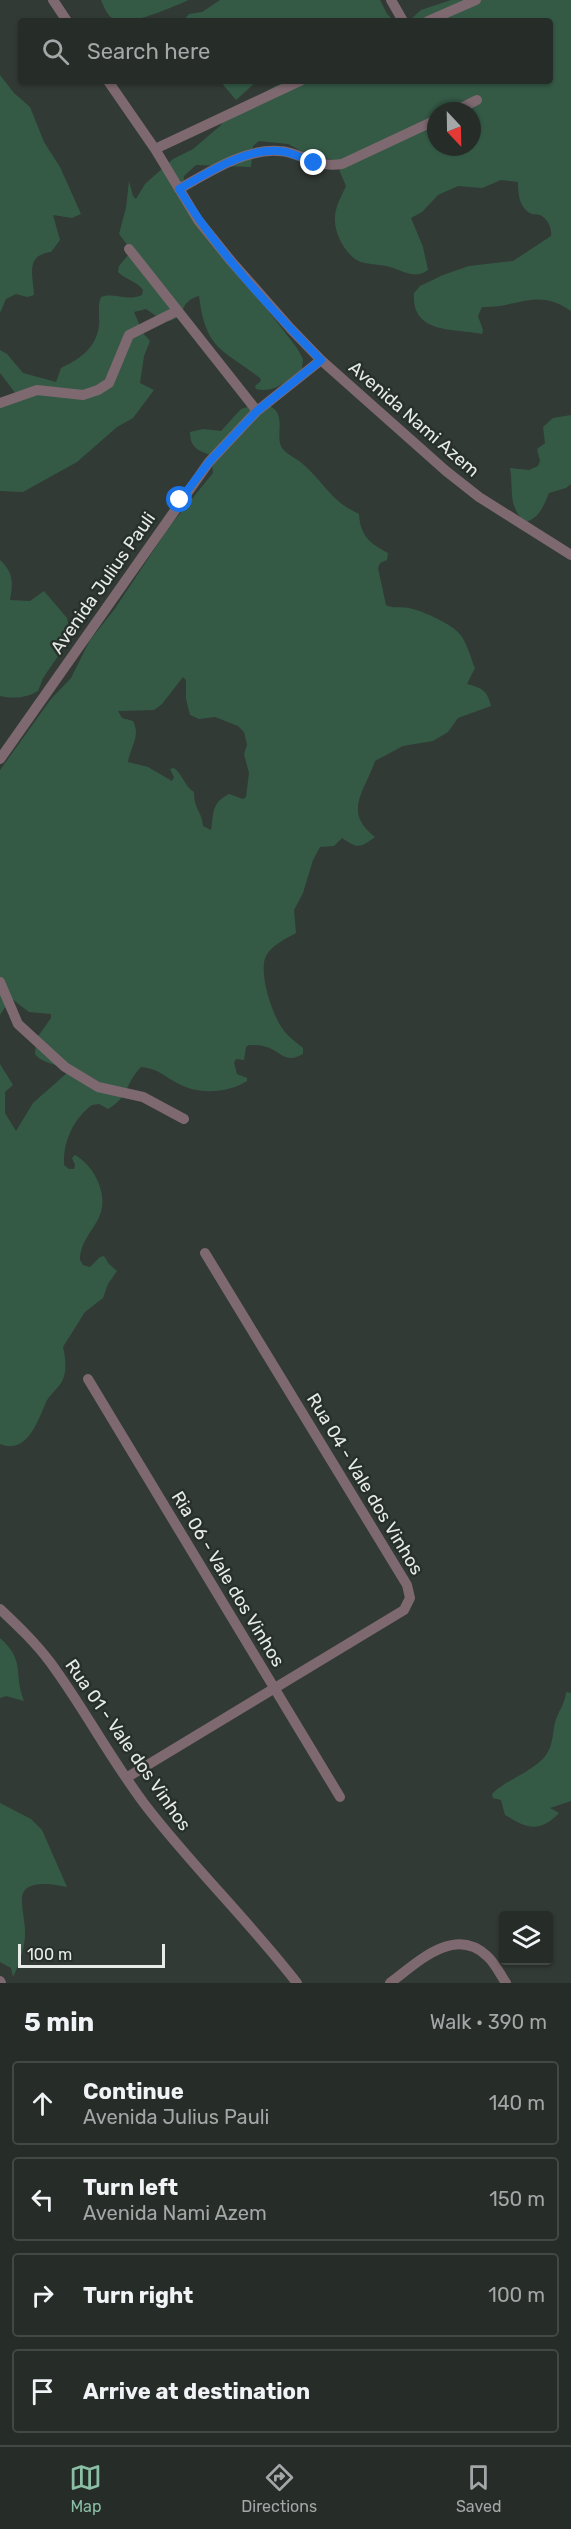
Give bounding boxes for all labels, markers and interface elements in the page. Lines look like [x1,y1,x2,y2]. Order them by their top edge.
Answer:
search box [18,18,553,84]
icon: search [39,35,72,68]
text: Search here [87,38,210,65]
north arrow [427,102,481,156]
route end [300,149,326,175]
street label: Avenida Nami Azem [344,356,484,482]
route start [166,486,192,512]
street label: Avenida Julius Pauli [46,508,160,658]
street label: Rua 04 - Vale dos Vinhos [302,1389,428,1579]
street label: Ria 06 - Vale dos Vinhos [167,1487,289,1671]
street label: Rua 01 - Vale dos Vinhos [60,1655,196,1835]
map controls [499,1911,553,1965]
button: layers [499,1911,553,1965]
scale bar [18,1941,165,1968]
text: 100 m [27,1945,72,1964]
text: 5 min [24,2007,94,2038]
text: Walk · 390 m [430,2010,547,2034]
text: Continue [83,2078,184,2105]
icon: ahead [26,2087,59,2120]
text: 140 m [489,2091,545,2115]
text: Avenida Julius Pauli [83,2105,269,2129]
text: Turn left [83,2174,178,2201]
icon: left [26,2183,59,2216]
text: 150 m [489,2187,545,2211]
text: Avenida Nami Azem [83,2201,267,2225]
icon: right [26,2279,59,2312]
text: Turn right [83,2282,193,2309]
text: 100 m [488,2283,545,2307]
icon: arrive [26,2375,59,2408]
text: Arrive at destination [83,2378,310,2405]
tab: Map [69,2461,102,2516]
tab: Directions [241,2461,317,2516]
tab: Saved [456,2461,502,2516]

